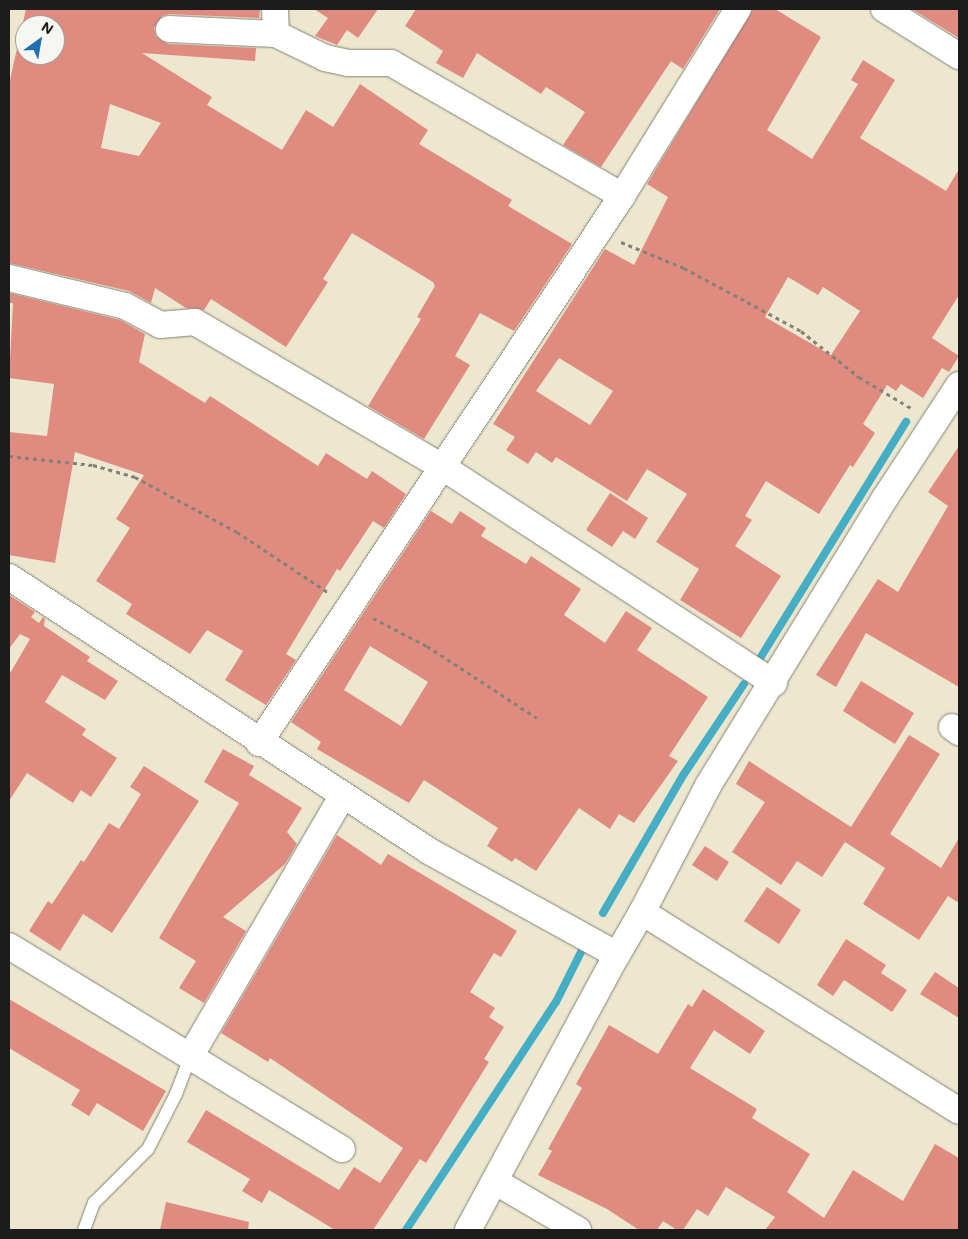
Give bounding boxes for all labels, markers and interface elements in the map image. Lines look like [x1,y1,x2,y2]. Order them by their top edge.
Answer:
north arrow [15,15,65,65]
text: N [38,17,57,39]

